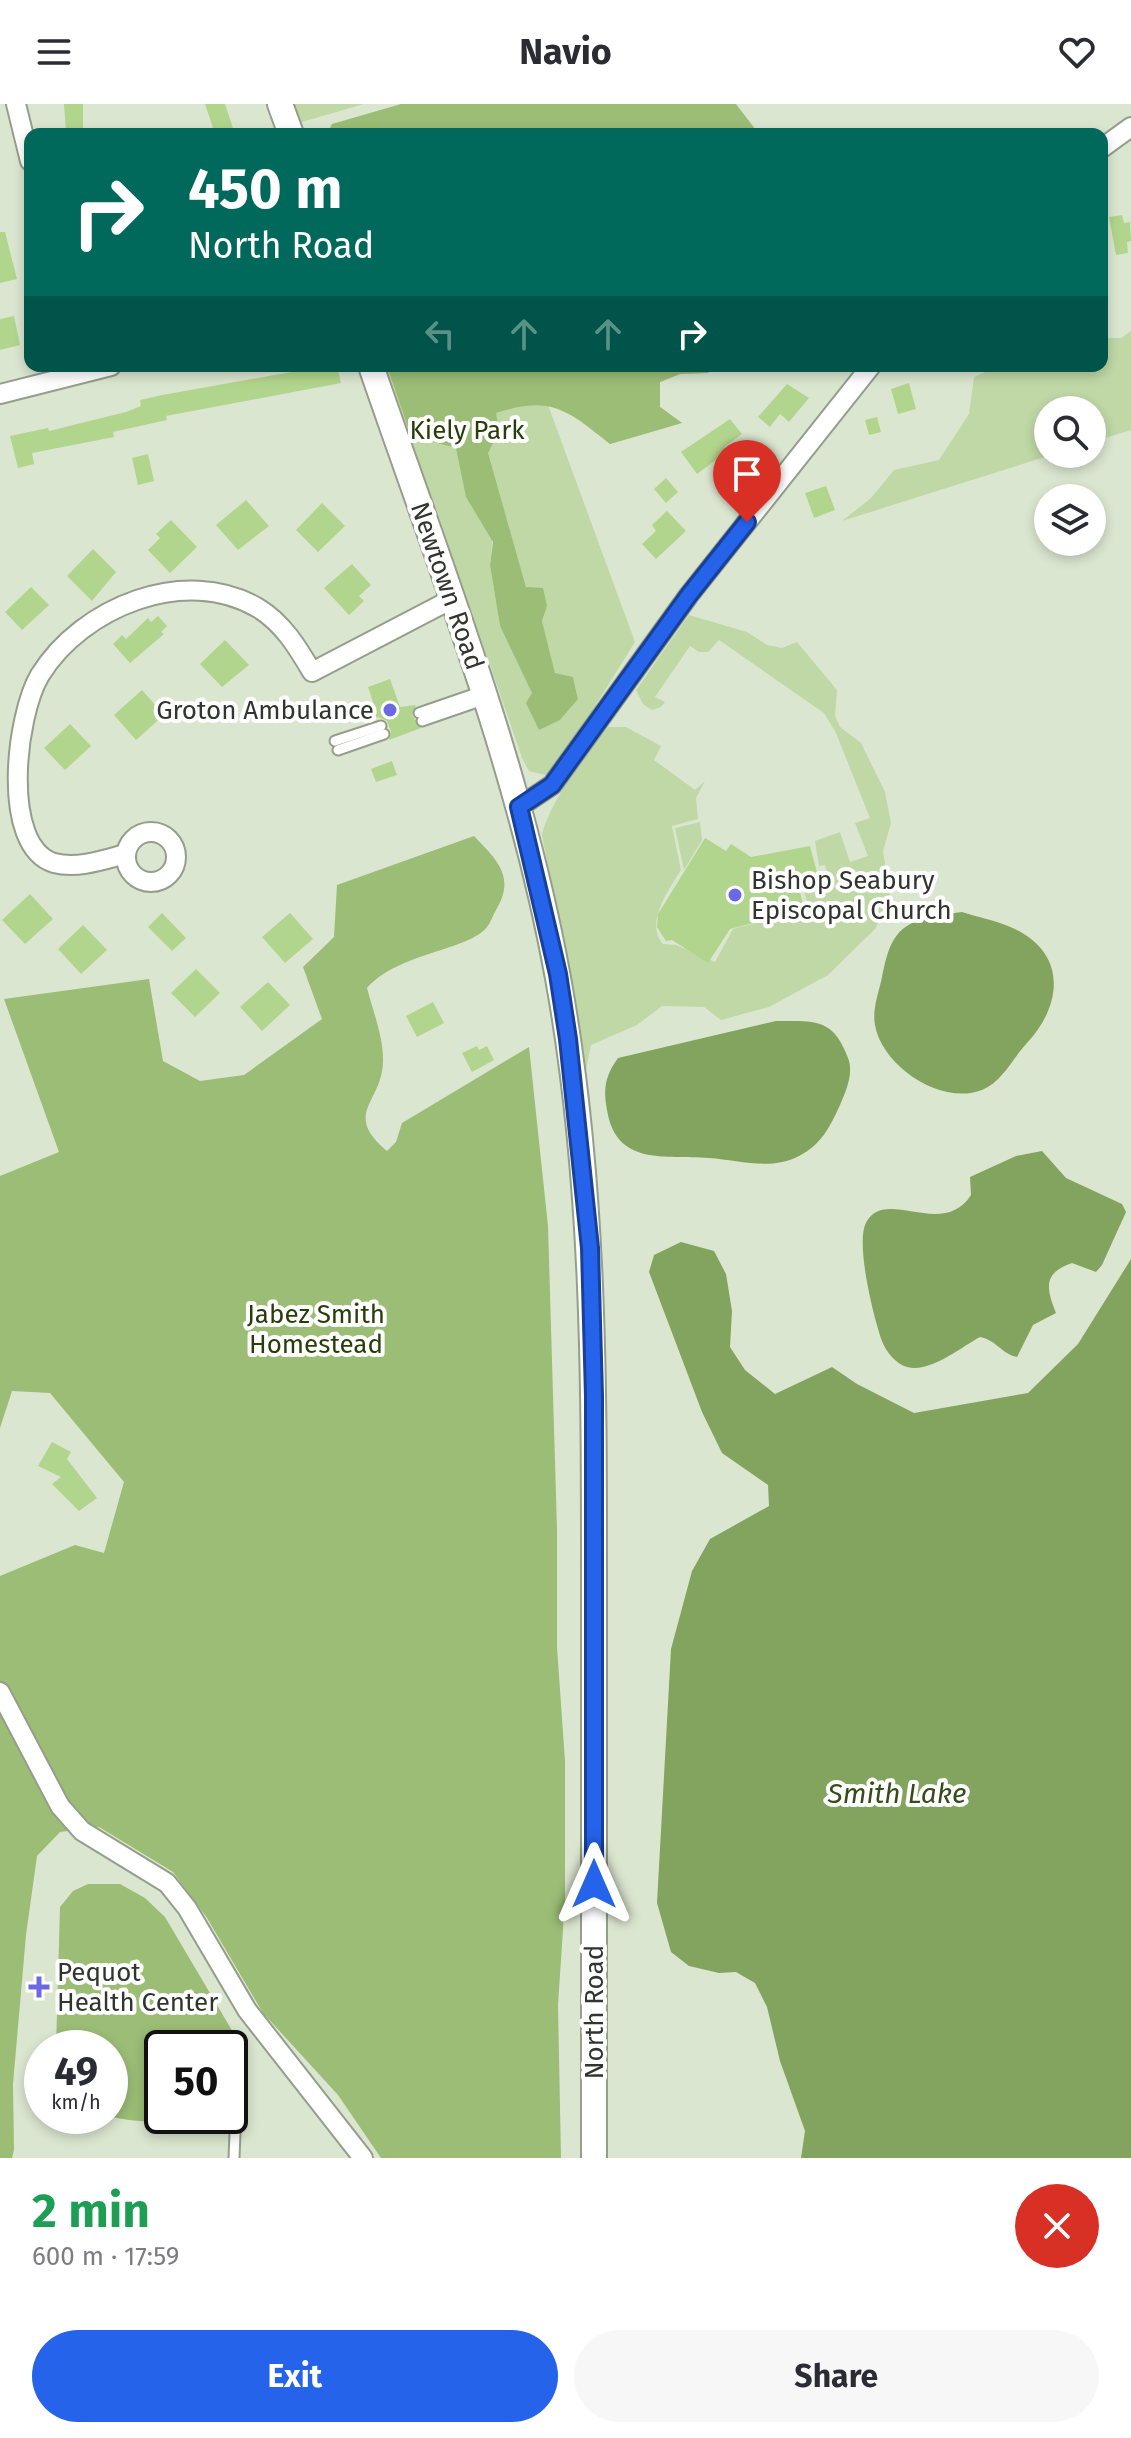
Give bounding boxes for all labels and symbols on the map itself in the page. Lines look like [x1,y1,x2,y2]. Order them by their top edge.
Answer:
park label: Kiely Park [409,415,525,446]
pin [713,440,781,522]
street label: Newtown Road [404,498,490,674]
place label: Groton Ambulance [156,695,374,726]
marker: Groton Ambulance [381,701,399,719]
place label: Bishop Seabury Episcopal Church [751,865,952,926]
marker: Bishop Seabury Episcopal Church [726,886,744,904]
park label: Jabez Smith Homestead [247,1299,385,1360]
water label: Smith Lake [827,1777,966,1810]
position arrow [552,1842,636,1926]
street label: North Road [579,1945,610,2079]
place label: Pequot Health Center [57,1957,218,2018]
marker: Pequot Health Center [28,1976,50,1998]
speed limit sign: 50 [144,2030,248,2134]

